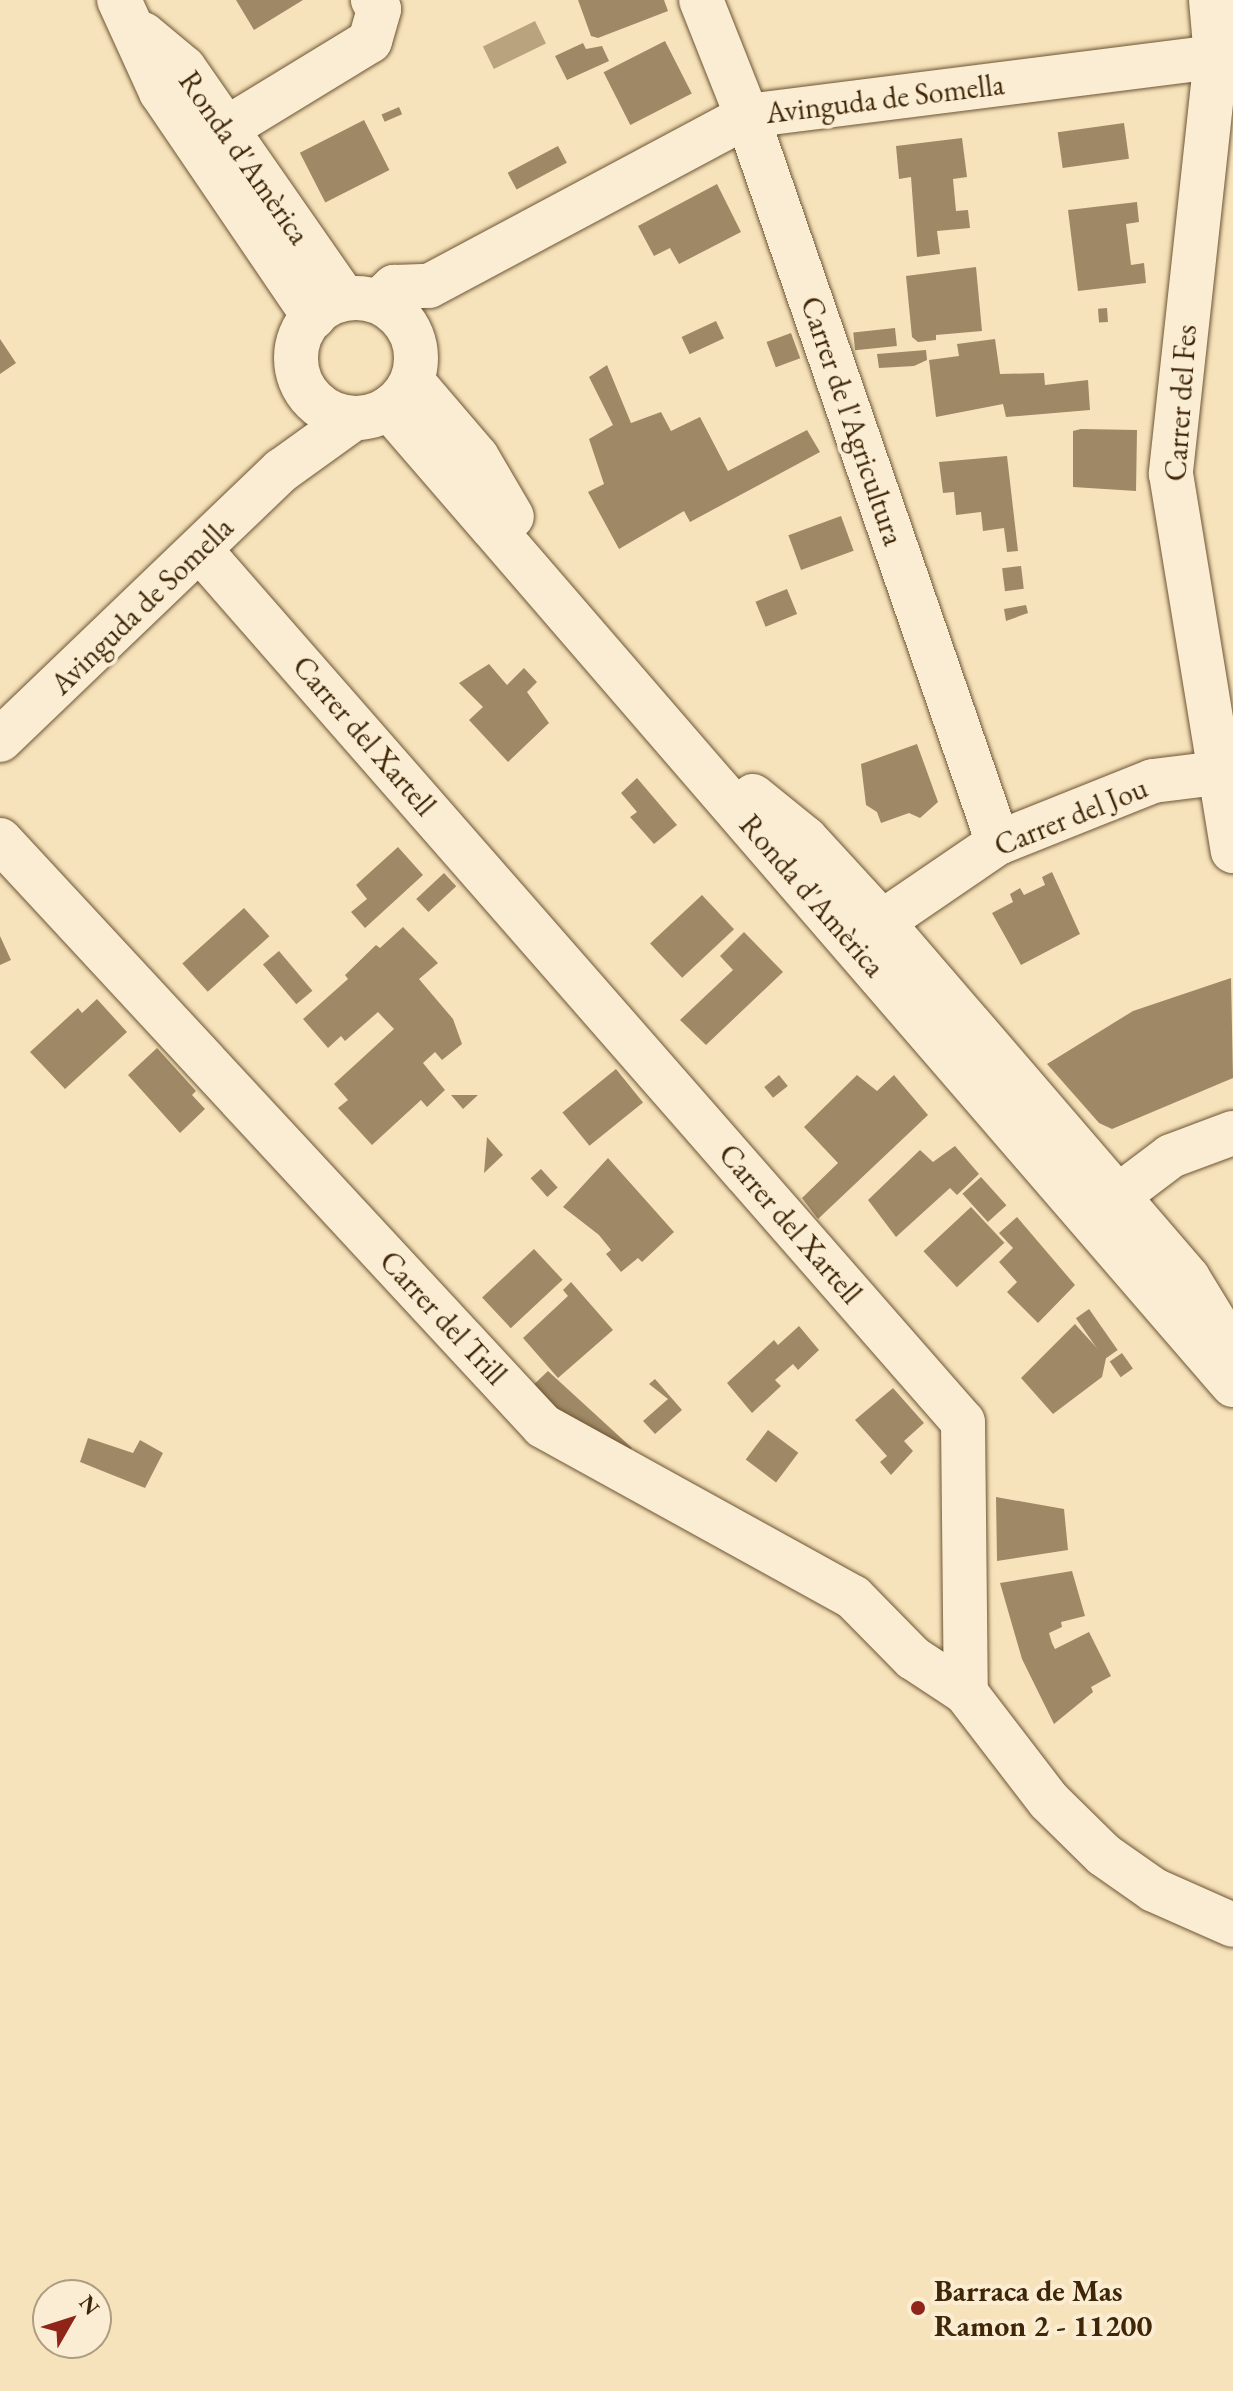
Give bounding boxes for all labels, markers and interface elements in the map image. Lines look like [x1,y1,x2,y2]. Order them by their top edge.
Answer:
street label: Ronda d'Amèrica [171,64,317,252]
street label: Avinguda de Somella [764,67,1006,131]
street label: Carrer de l'Agricultura [793,292,911,550]
street label: Carrer del Fes [1158,323,1204,483]
street label: Avinguda de Somella [43,510,241,702]
street label: Carrer del Xartell [285,649,443,823]
street label: Carrer del Jou [989,770,1153,864]
street label: Ronda d'Amèrica [732,807,892,985]
street label: Carrer del Xartell [711,1137,869,1311]
street label: Carrer del Trill [372,1244,514,1392]
place label: Barraca de Mas Ramon 2 - 11200 [934,2273,1152,2344]
north arrow [32,2279,112,2359]
text: N [73,2289,106,2321]
marker: Barraca de Mas Ramon 2 - 11200 [909,2299,927,2317]

